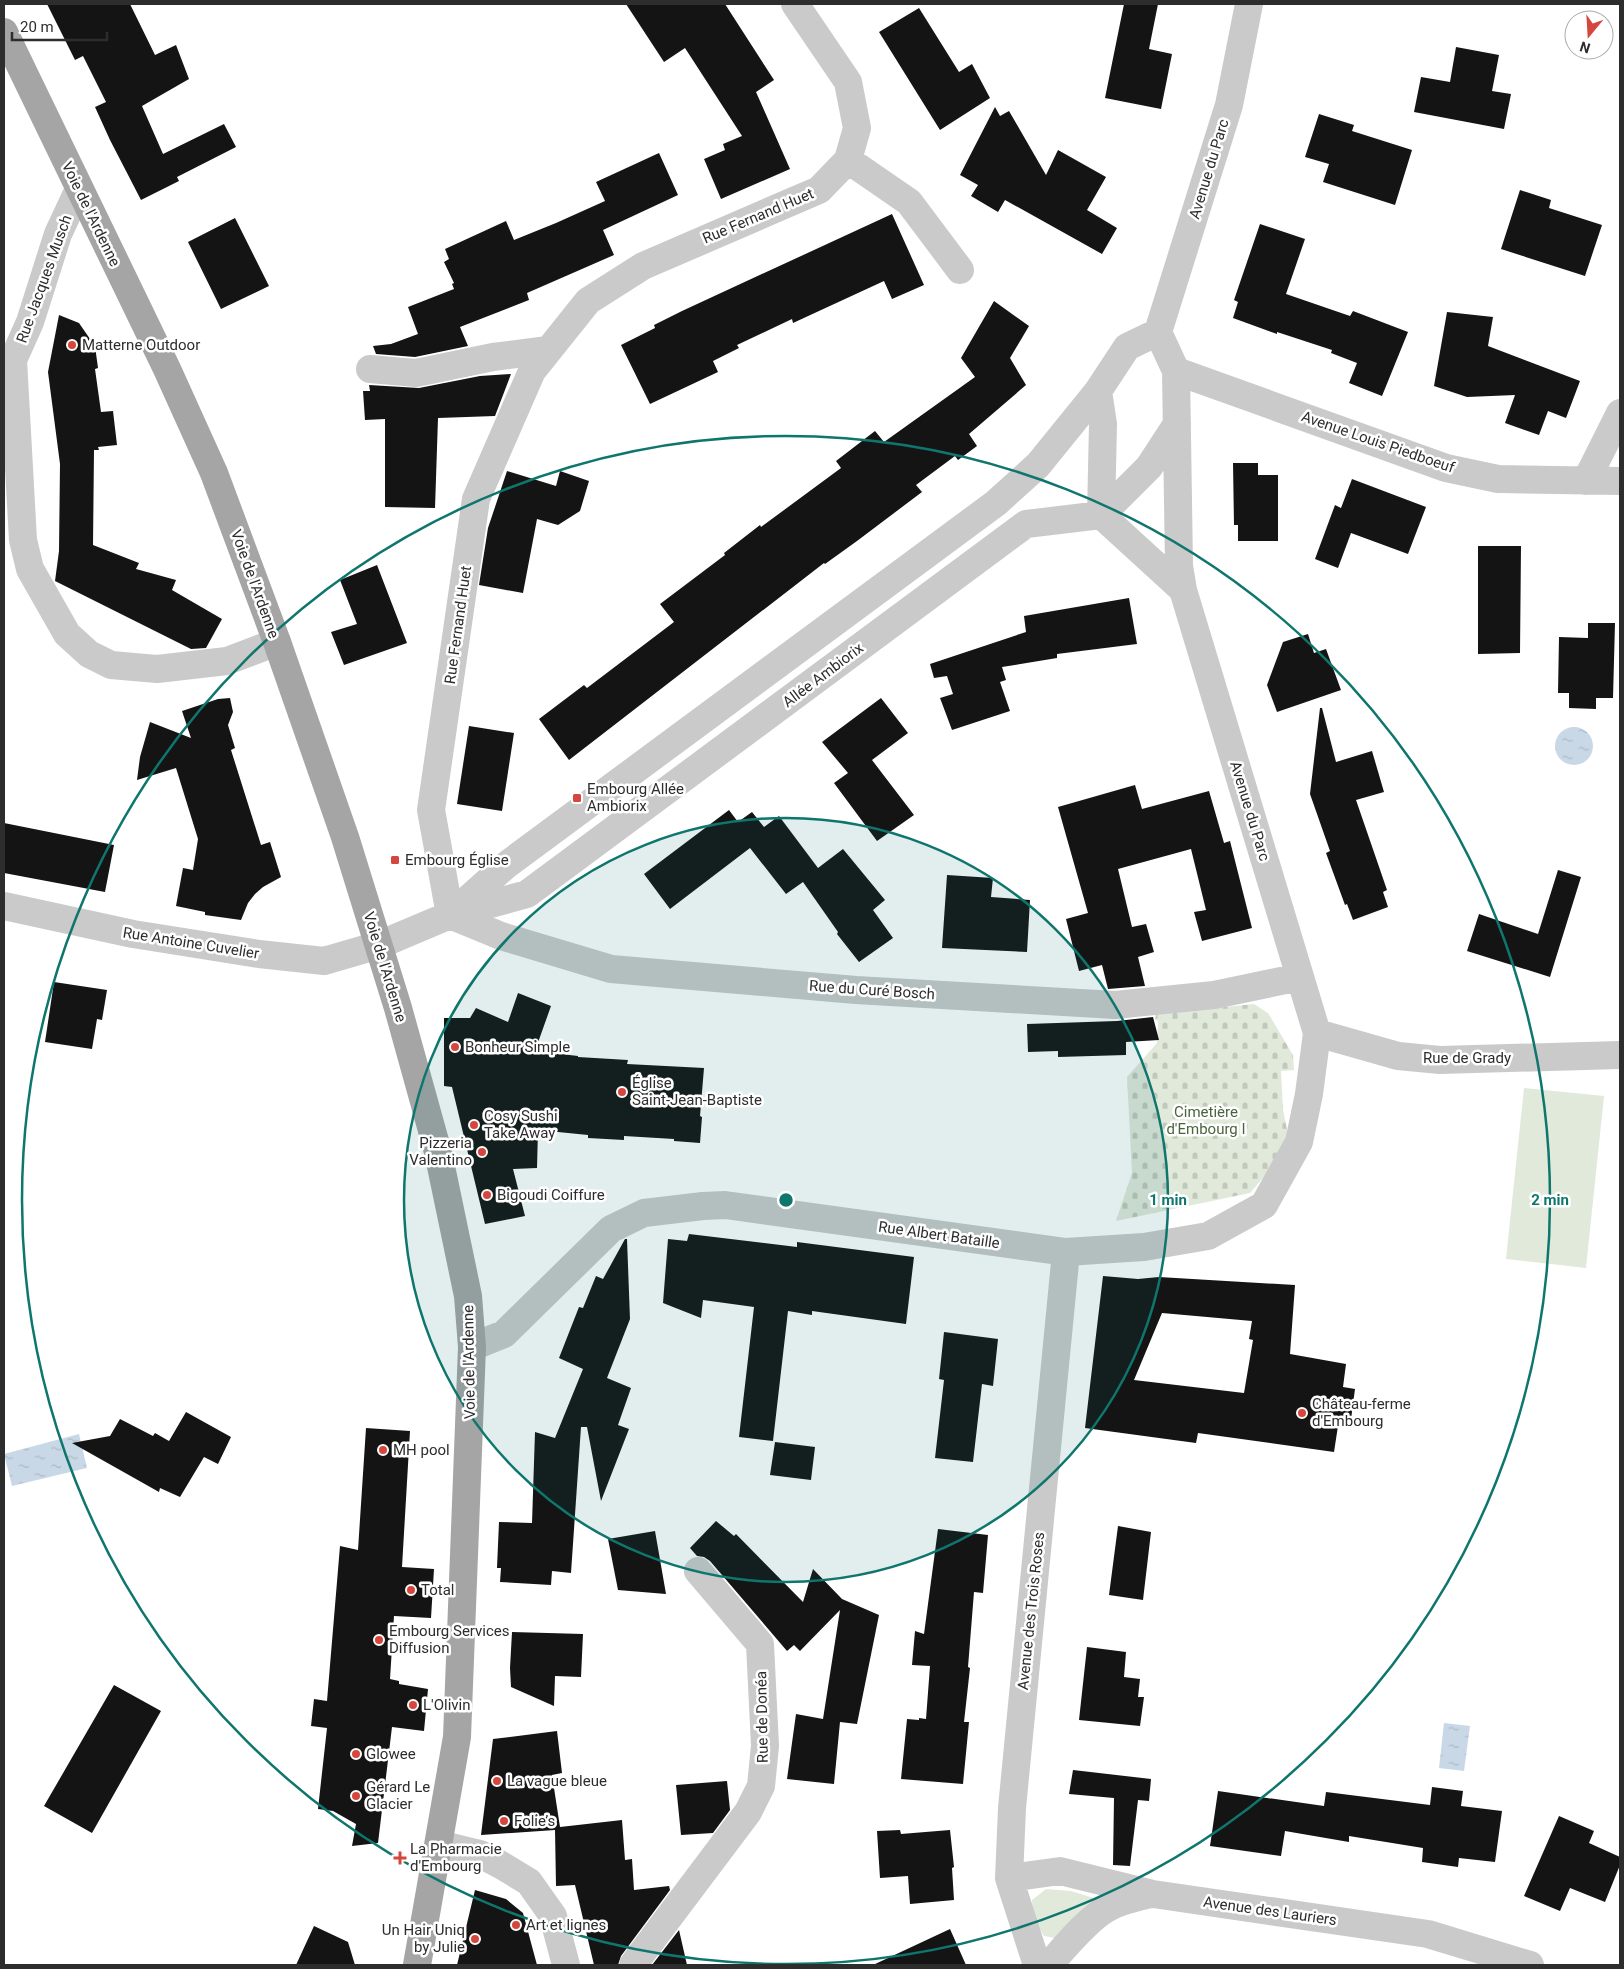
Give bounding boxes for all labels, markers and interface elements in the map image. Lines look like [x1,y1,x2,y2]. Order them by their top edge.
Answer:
scale bar [12,10,108,42]
north arrow [1564,10,1614,60]
text: 20 m [20,18,54,36]
text: N [1578,38,1592,57]
street label: Avenue du Parc [1185,117,1233,221]
street label: Voie de l'Ardenne [58,159,124,269]
street label: Rue Fernand Huet [700,184,816,248]
street label: Rue Jacques Musch [12,213,76,345]
place label: Matterne Outdoor [82,336,200,354]
marker: Matterne Outdoor [66,339,78,351]
street label: Avenue Louis Piedboeuf [1299,407,1458,477]
street label: Voie de l'Ardenne [227,527,283,641]
street label: Rue Fernand Huet [441,565,475,685]
street label: Allée Ambiorix [779,638,867,711]
street label: Avenue du Parc [1226,759,1274,863]
place label: Embourg Allée Ambiorix [587,780,684,815]
marker: Embourg Allée Ambiorix [571,792,583,804]
place label: Embourg Église [405,851,509,869]
marker: Embourg Église [389,854,401,866]
street label: Voie de l'Ardenne [360,910,410,1024]
street label: Rue Antoine Cuvelier [122,923,260,963]
street label: Rue du Curé Bosch [809,977,935,1003]
place label: Bonheur Simple [465,1038,570,1056]
marker: Bonheur Simple [449,1041,461,1053]
street label: Rue de Grady [1423,1049,1511,1067]
place label: Église Saint-Jean-Baptiste [632,1074,762,1109]
marker: Église Saint-Jean-Baptiste [616,1086,628,1098]
park label: Cimetière d'Embourg I [1166,1103,1246,1138]
place label: Cosy Sushi Take Away [484,1107,558,1142]
marker: Cosy Sushi Take Away [468,1119,480,1131]
place label: Pizzeria Valentino [409,1134,472,1169]
marker: Pizzeria Valentino [476,1146,488,1158]
place label: Bigoudi Coiffure [497,1186,605,1204]
marker: Bigoudi Coiffure [481,1189,493,1201]
centre of rings [777,1191,795,1209]
text: 1 min [1149,1191,1187,1209]
text: 2 min [1531,1191,1569,1209]
street label: Rue Albert Bataille [877,1218,1001,1252]
street label: Voie de l'Ardenne [459,1305,479,1419]
place label: Château-ferme d'Embourg [1312,1395,1411,1430]
marker: Château-ferme d'Embourg [1296,1407,1308,1419]
place label: MH pool [393,1441,450,1459]
marker: MH pool [377,1444,389,1456]
street label: Avenue des Trois Roses [1014,1531,1048,1691]
place label: Total [421,1581,455,1599]
marker: Total [405,1584,417,1596]
place label: Embourg Services Diffusion [389,1622,510,1657]
marker: Embourg Services Diffusion [373,1634,385,1646]
street label: Rue de Donéa [752,1671,772,1763]
place label: L'Olivin [423,1696,471,1714]
marker: L'Olivin [407,1699,419,1711]
place label: Glowee [366,1745,416,1763]
marker: Glowee [350,1748,362,1760]
place label: La vague bleue [507,1772,607,1790]
marker: La vague bleue [491,1775,503,1787]
place label: Gérard Le Glacier [366,1778,430,1813]
marker: Gérard Le Glacier [350,1790,362,1802]
place label: Folie’s [514,1812,555,1830]
marker: Folie’s [498,1815,510,1827]
place label: La Pharmacie d'Embourg [410,1840,502,1875]
marker: La Pharmacie d'Embourg [394,1852,406,1864]
street label: Avenue des Lauriers [1202,1893,1338,1929]
place label: Art et lignes [526,1916,606,1934]
marker: Art et lignes [510,1919,522,1931]
place label: Un Hair Uniq by Julie [382,1921,465,1956]
marker: Un Hair Uniq by Julie [469,1933,481,1945]

